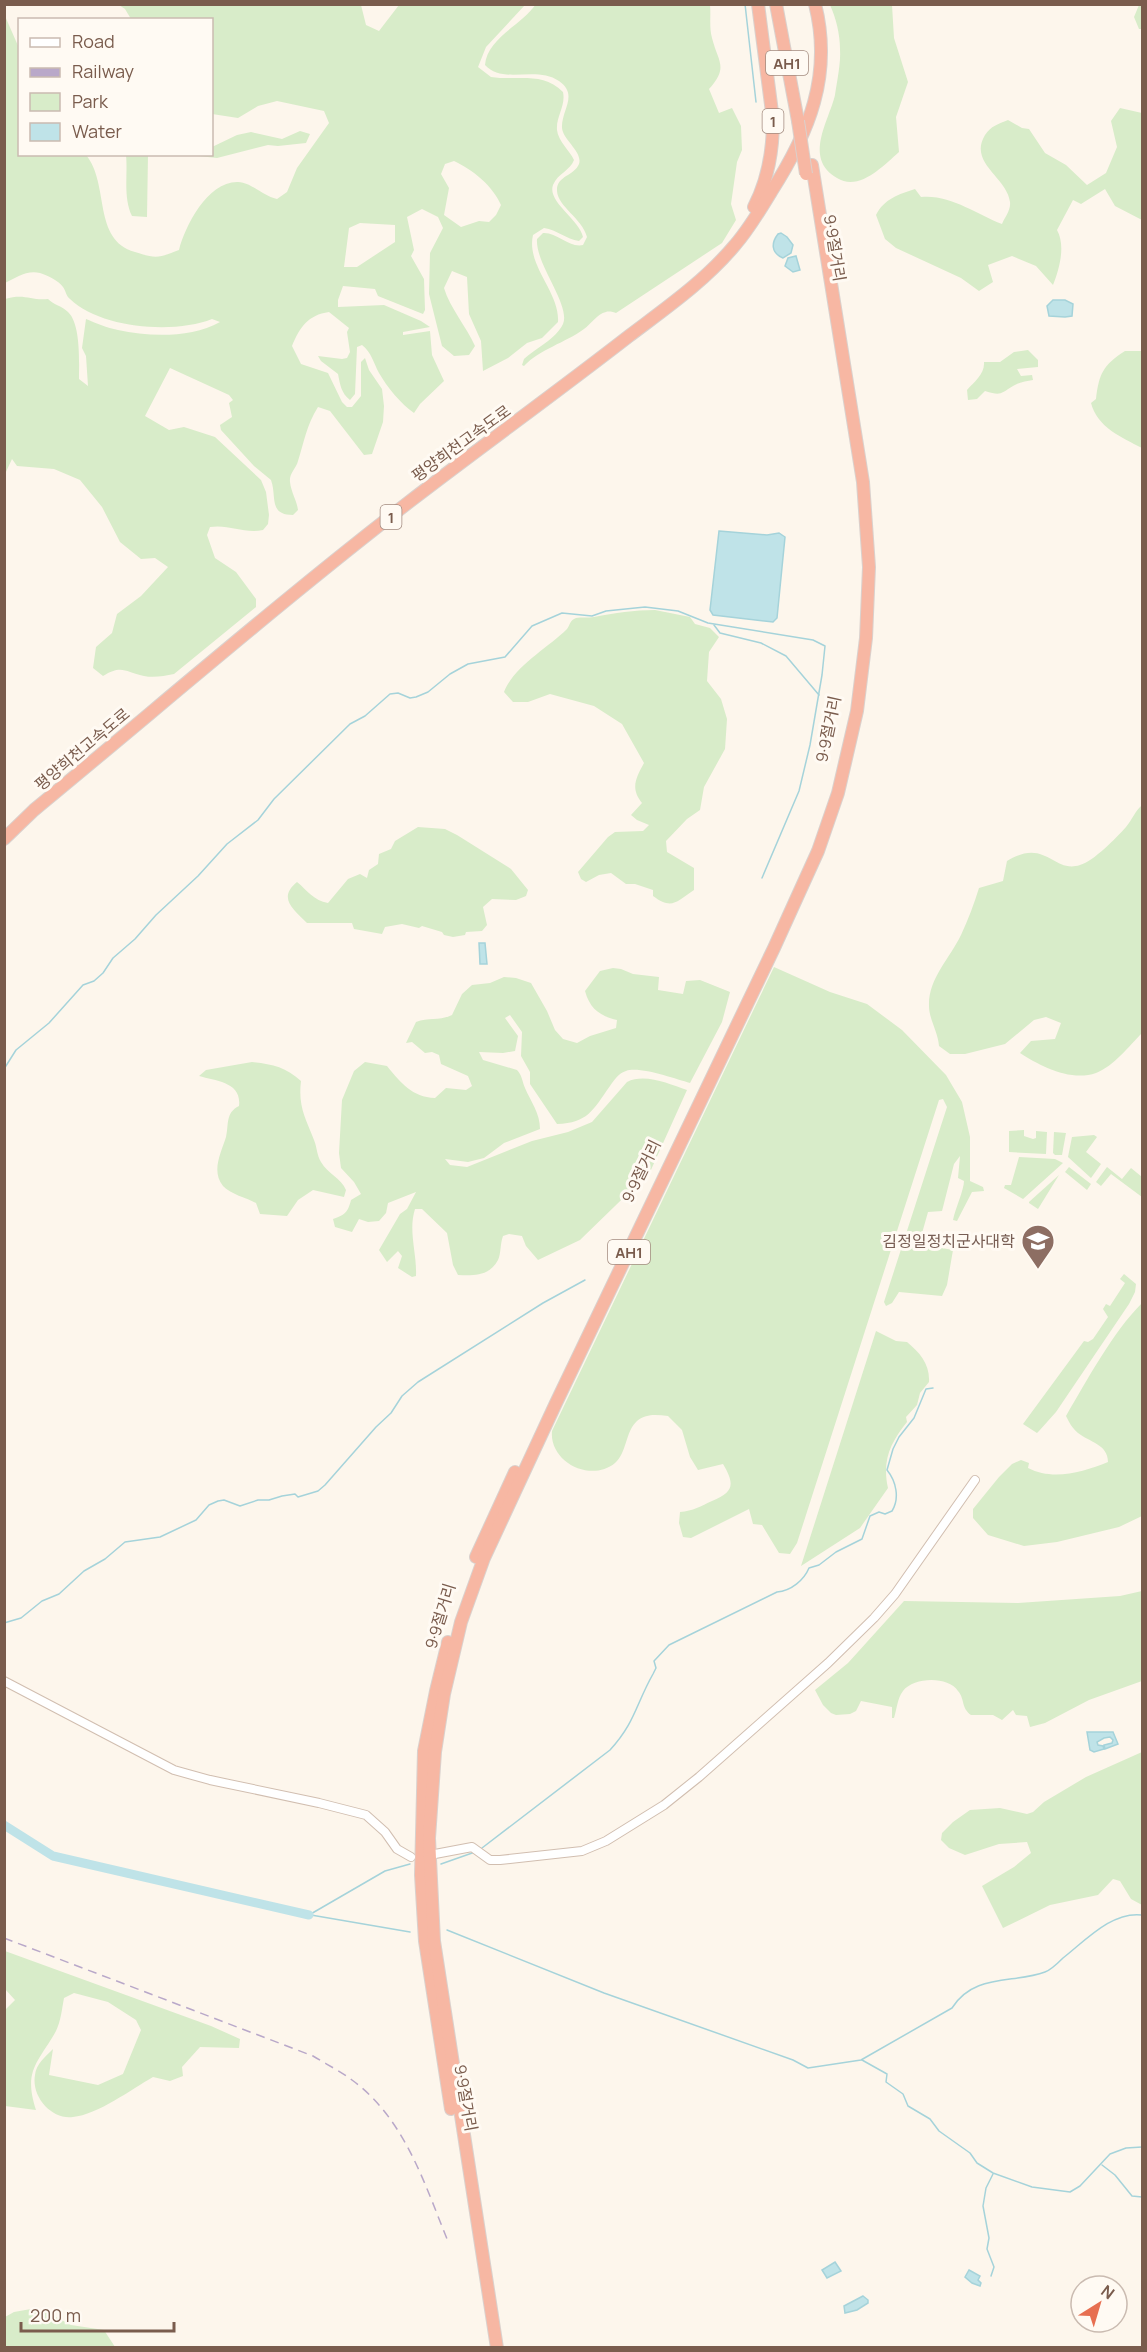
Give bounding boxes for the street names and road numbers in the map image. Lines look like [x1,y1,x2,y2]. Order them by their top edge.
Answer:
road number: AH1 [766,51,808,75]
road number: 1 [762,109,784,133]
street label: 9·9절거리 [819,213,851,283]
street label: 평양희천고속도로 [407,399,515,487]
road number: 1 [380,505,402,529]
street label: 9·9절거리 [810,694,846,764]
street label: 평양희천고속도로 [30,703,134,795]
street label: 9·9절거리 [616,1136,666,1206]
road number: AH1 [608,1240,650,1264]
street label: 9·9절거리 [420,1580,460,1652]
street label: 9·9절거리 [449,2063,483,2133]

